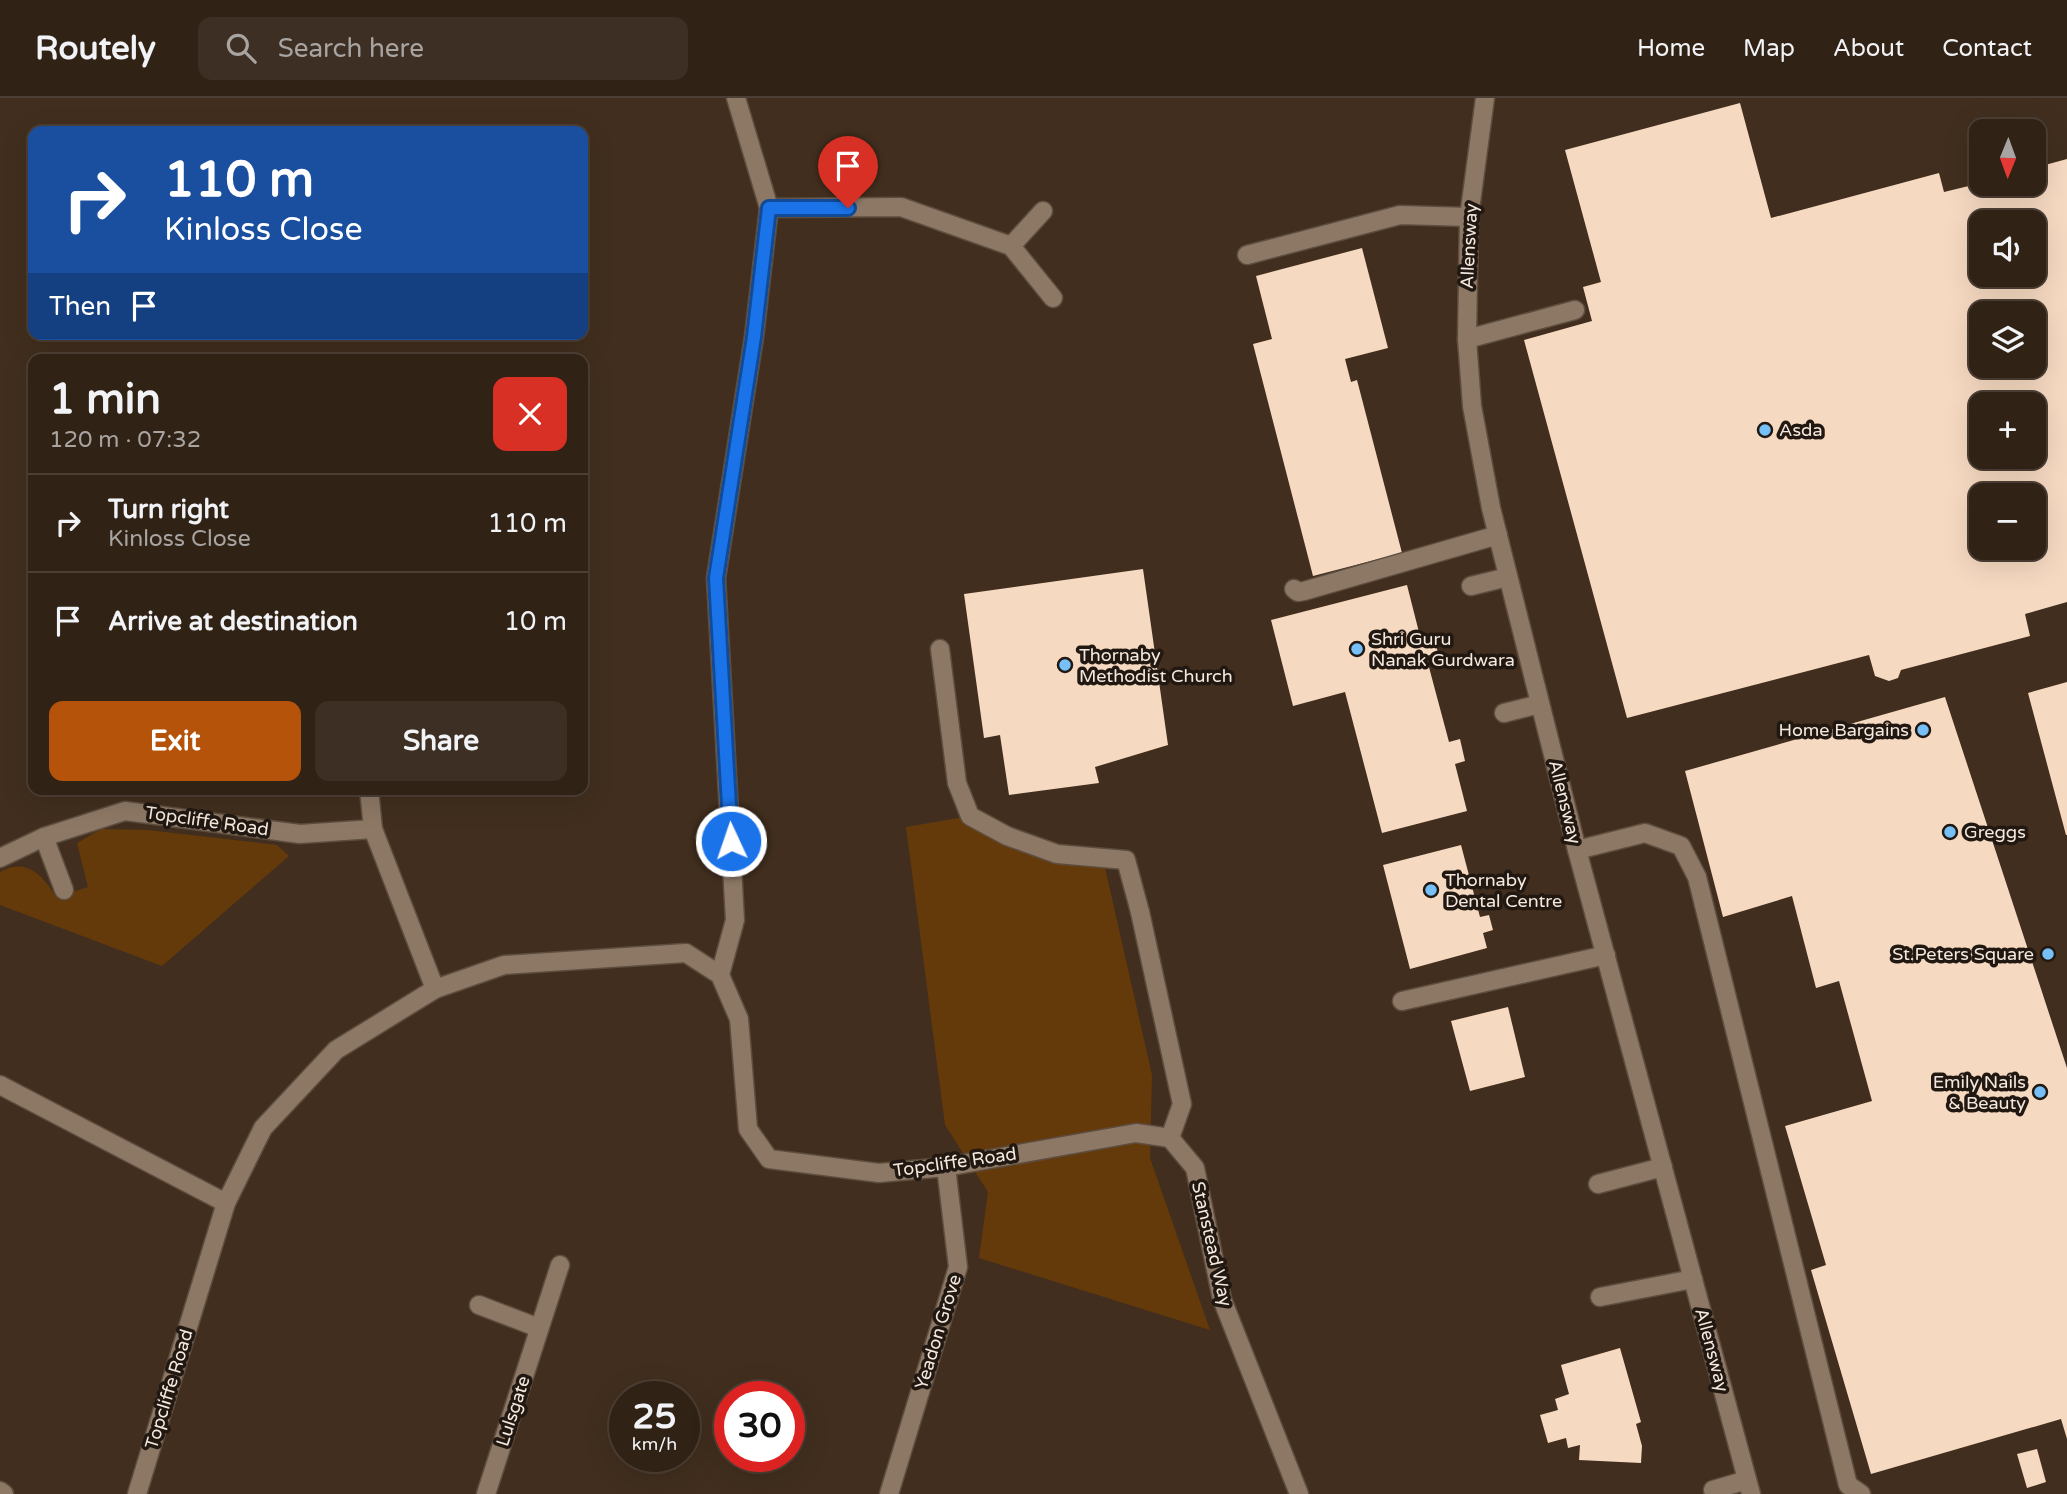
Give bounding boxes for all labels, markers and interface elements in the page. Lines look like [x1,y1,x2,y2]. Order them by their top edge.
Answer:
search box [198,17,688,80]
text: Routely [35,29,156,68]
icon: search [222,29,260,67]
text: Search here [278,33,424,64]
text: Home [1637,34,1705,63]
text: Map [1743,34,1795,63]
text: About [1833,34,1904,63]
text: Contact [1942,34,2032,63]
north arrow [1969,119,2046,196]
map controls [1969,119,2046,560]
pin [818,136,878,208]
icon: arrive [829,147,867,185]
text: 110 m [164,151,314,210]
icon: right [49,154,140,245]
street label: Allensway [1456,202,1482,289]
button: sound [1969,210,2046,287]
text: Kinloss Close [164,211,363,249]
icon: arrive [125,287,163,325]
text: Then [49,291,111,322]
button: layers [1969,301,2046,378]
text: 1 min [49,374,161,425]
button: close [493,377,567,451]
button: + [1969,392,2046,469]
place label: Asda [1779,419,1823,441]
marker: Asda [1757,422,1773,438]
text: 120 m · 07:32 [49,426,201,454]
button: − [1969,483,2046,560]
text: Turn right [108,494,229,525]
icon: right [49,504,87,542]
text: 110 m [487,508,567,539]
text: Kinloss Close [108,525,251,553]
icon: arrive [49,602,87,640]
text: Arrive at destination [108,606,358,637]
text: 10 m [504,606,567,637]
place label: Shri Guru Nanak Gurdwara [1371,628,1515,671]
marker: Shri Guru Nanak Gurdwara [1349,641,1365,657]
place label: Thornaby Methodist Church [1079,644,1233,687]
marker: Thornaby Methodist Church [1057,657,1073,673]
button: Exit [49,701,301,781]
button: Share [315,701,567,781]
place label: Home Bargains [1779,719,1909,741]
marker: Home Bargains [1915,722,1931,738]
street label: Allensway [1544,758,1586,847]
street label: Topcliffe Road [144,801,270,841]
position arrow [694,804,768,878]
place label: Greggs [1964,821,2026,843]
marker: Greggs [1942,824,1958,840]
place label: Thornaby Dental Centre [1445,869,1562,912]
marker: Thornaby Dental Centre [1423,882,1439,898]
place label: St.Peters Square [1892,943,2034,965]
marker: St.Peters Square [2040,946,2056,962]
place label: Emily Nails & Beauty [1933,1071,2026,1114]
marker: Emily Nails & Beauty [2032,1084,2048,1100]
street label: Topcliffe Road [892,1142,1018,1182]
street label: Stanstead Way [1187,1179,1237,1309]
street label: Yeadon Grove [910,1272,966,1392]
street label: Allensway [1690,1306,1734,1395]
street label: Topcliffe Road [140,1326,198,1452]
street label: Lulsgate [491,1373,535,1449]
speed limit sign: 30 [714,1381,805,1472]
text: 25 [633,1396,676,1438]
text: km/h [632,1433,677,1455]

